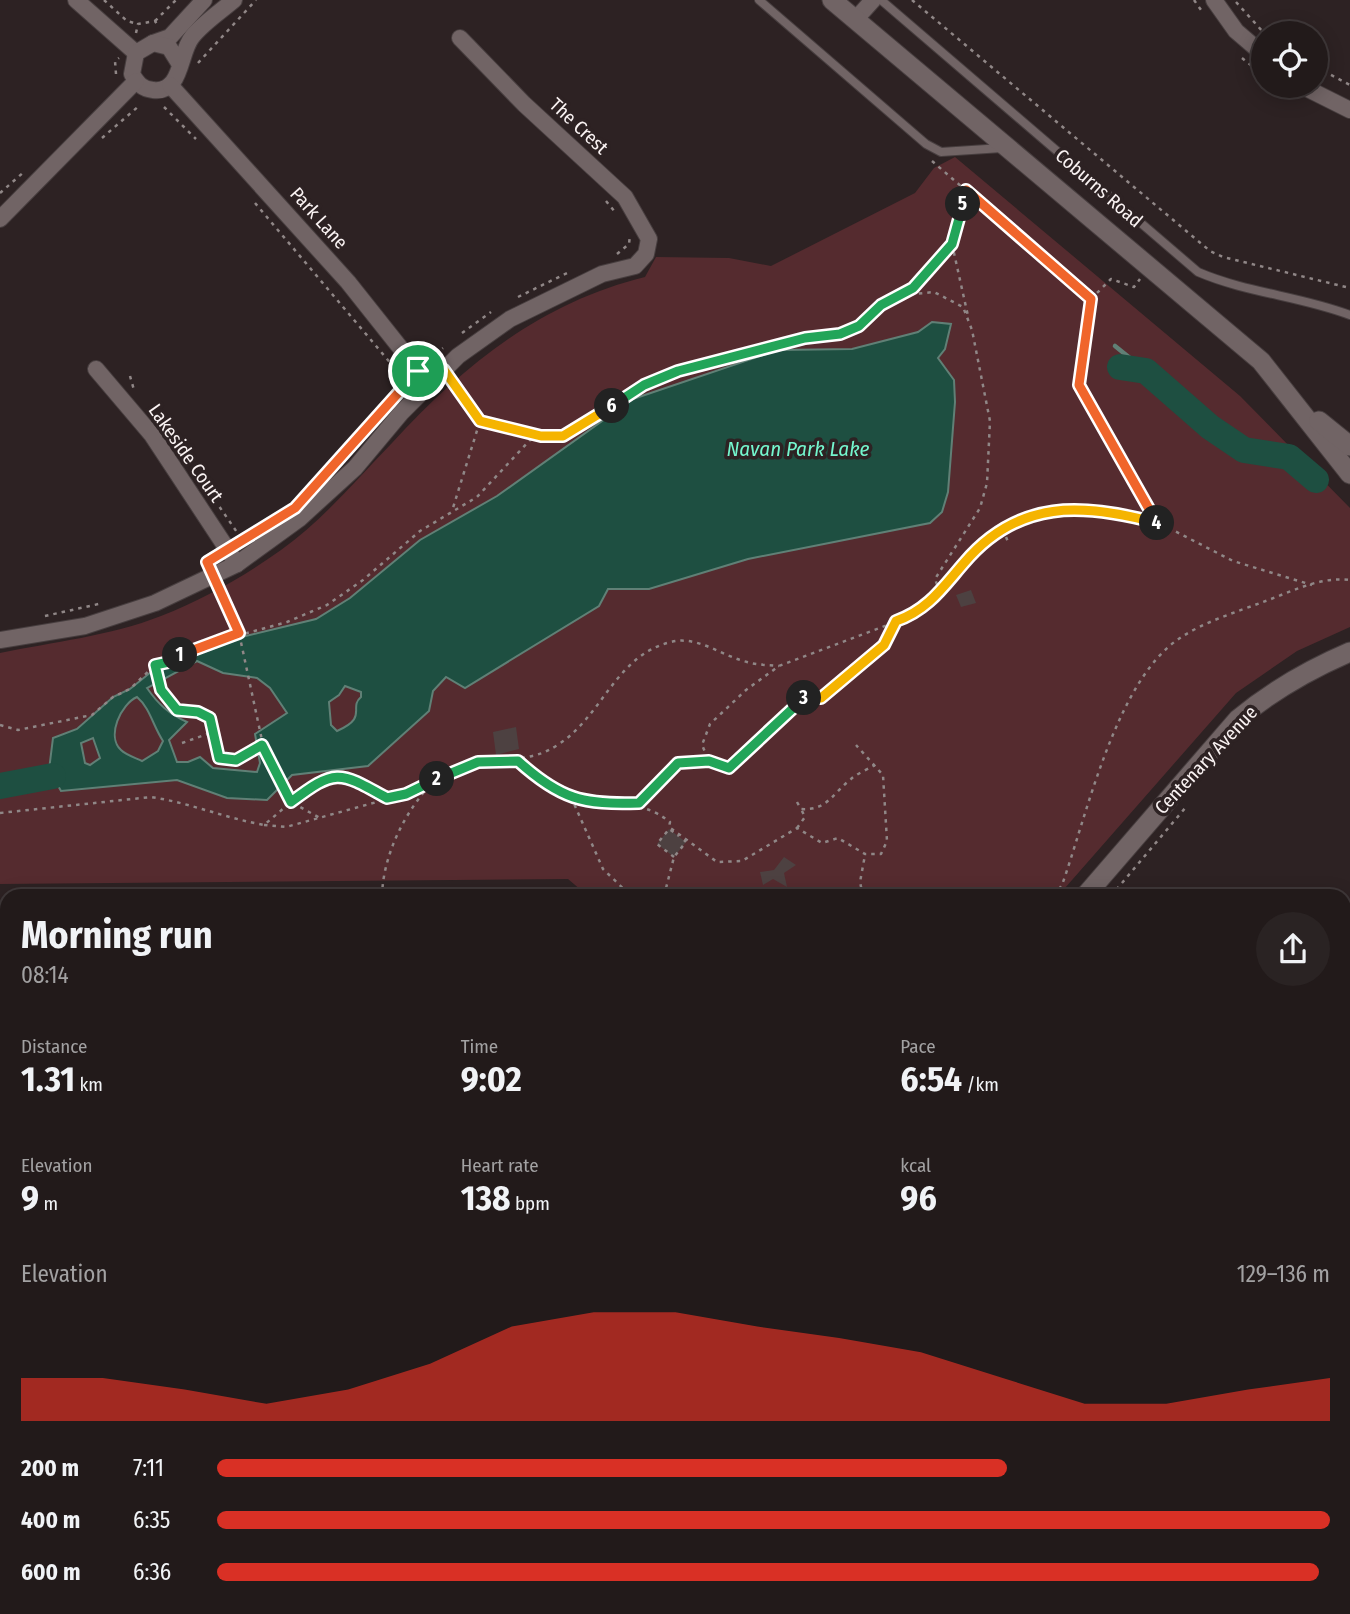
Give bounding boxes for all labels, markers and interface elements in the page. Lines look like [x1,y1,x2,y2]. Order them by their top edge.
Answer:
map controls [1251,21,1328,98]
button: locate [1251,21,1328,98]
street label: The Crest [545,93,614,159]
street label: Coburns Road [1051,144,1147,232]
street label: Park Lane [285,182,353,254]
pin: 5 [946,186,981,222]
text: 5 [958,192,967,215]
pin [388,341,448,401]
icon: arrive [399,352,437,390]
pin: 6 [594,388,630,424]
text: 6 [607,394,616,417]
street label: Lakeside Court [144,399,229,507]
water label: Navan Park Lake [726,436,870,462]
pin: 4 [1140,505,1174,540]
text: 4 [1152,511,1161,534]
pin: 1 [162,638,198,672]
text: 1 [175,643,184,666]
pin: 3 [786,680,822,716]
text: 3 [799,686,808,709]
street label: Centenary Avenue [1150,701,1262,819]
pin: 2 [420,762,454,796]
text: 2 [432,767,441,790]
text: Morning run [21,912,213,958]
button: share [1256,912,1330,986]
text: 08:14 [21,961,69,989]
text: Distance [21,1035,88,1058]
text: Time [461,1035,498,1058]
text: Pace [900,1035,936,1058]
text: 1.31 [21,1058,75,1100]
text: 9:02 [461,1058,522,1100]
text: 6:54 [900,1058,962,1100]
text: km [75,1073,103,1096]
text: /km [962,1073,999,1096]
text: Elevation [21,1154,93,1177]
text: Heart rate [461,1154,539,1177]
text: kcal [900,1154,931,1177]
text: 9 [21,1177,39,1219]
text: 138 [461,1177,511,1219]
text: 96 [900,1177,937,1219]
text: m [39,1192,58,1215]
text: bpm [511,1192,550,1215]
text: Elevation [21,1260,108,1288]
text: 129–136 m [1237,1260,1330,1288]
text: 200 m [21,1454,79,1482]
text: 7:11 [133,1454,164,1482]
text: 400 m [21,1506,80,1534]
text: 6:35 [133,1506,170,1534]
text: 600 m [21,1558,80,1586]
text: 6:36 [133,1558,171,1586]

